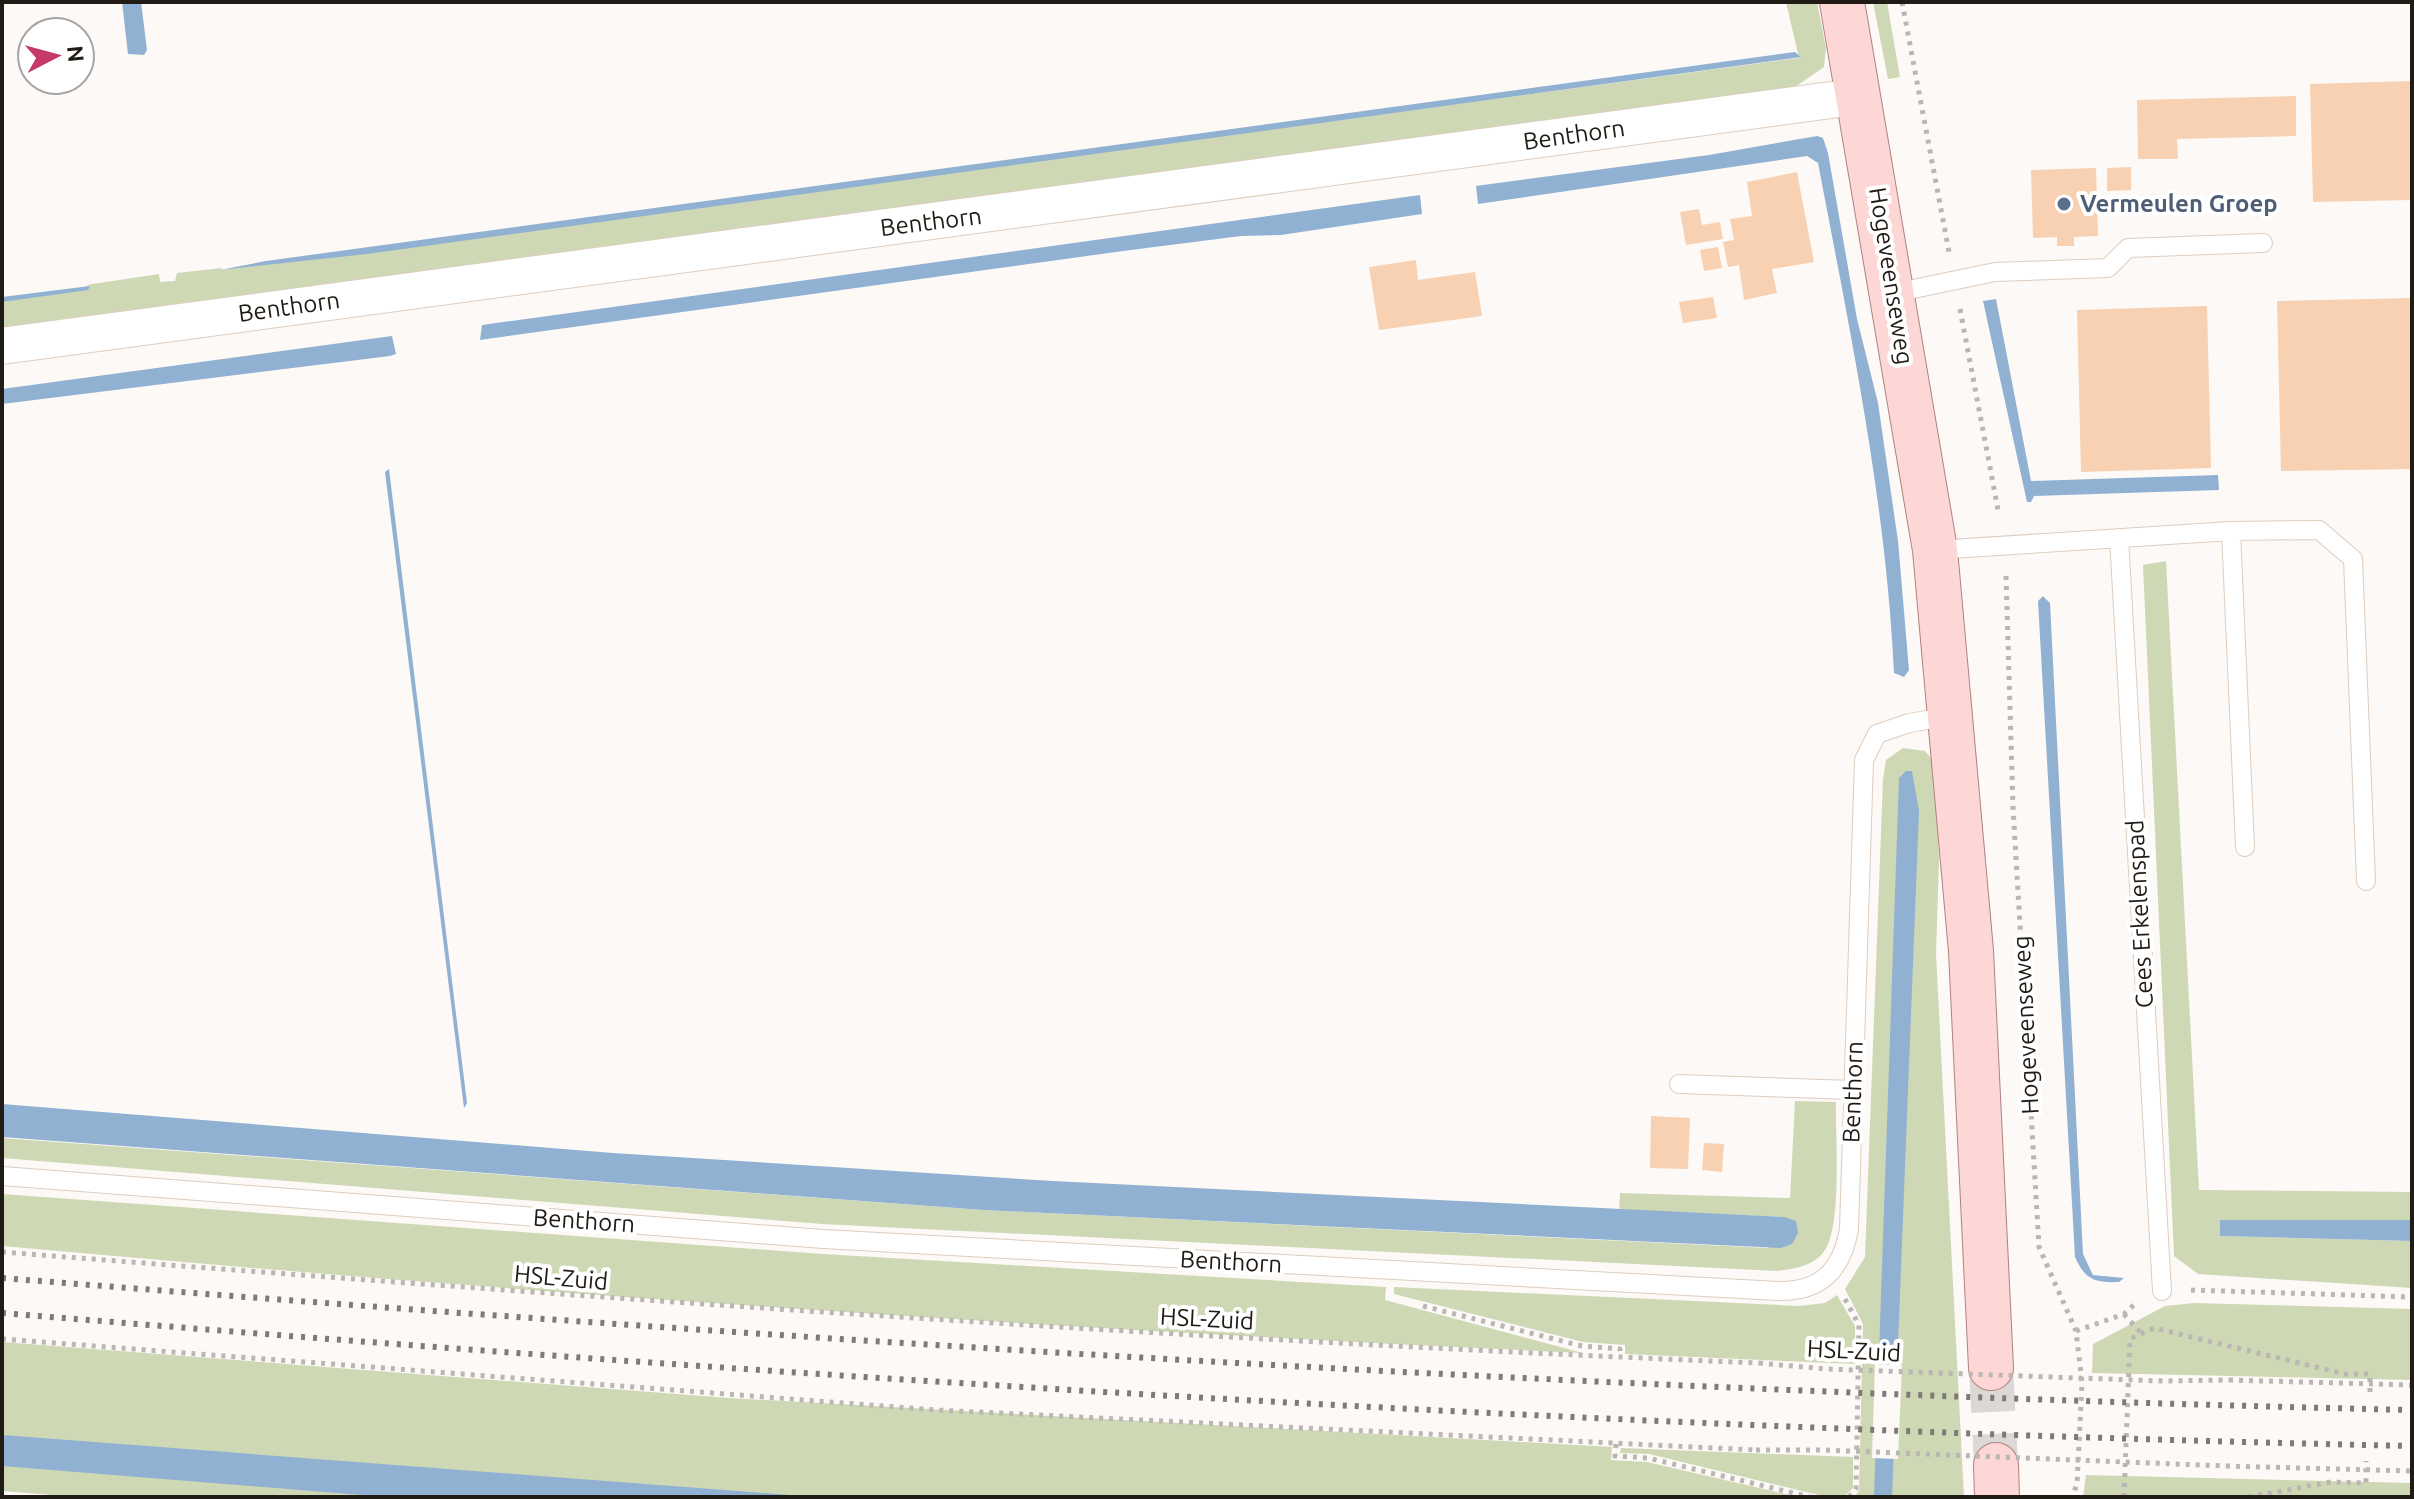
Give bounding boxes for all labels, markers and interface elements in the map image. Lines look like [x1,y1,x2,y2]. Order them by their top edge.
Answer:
north arrow [16,16,96,96]
text: N [63,44,90,63]
street label: Benthorn [1521,114,1626,155]
street label: Hogeveenseweg [1864,185,1919,366]
place label: Vermeulen Groep [2080,190,2278,217]
marker: Vermeulen Groep [2055,195,2073,213]
street label: Benthorn [879,202,983,241]
street label: Benthorn [236,286,341,327]
street label: Cees Erkelenspad [2121,819,2158,1009]
street label: Hogeveenseweg [2007,935,2044,1115]
street label: Benthorn [1837,1040,1868,1144]
street label: Benthorn [532,1203,636,1238]
street label: Benthorn [1179,1245,1283,1278]
street label: HSL-Zuid [513,1260,609,1295]
street label: HSL-Zuid [1159,1303,1255,1334]
street label: HSL-Zuid [1806,1335,1902,1366]

